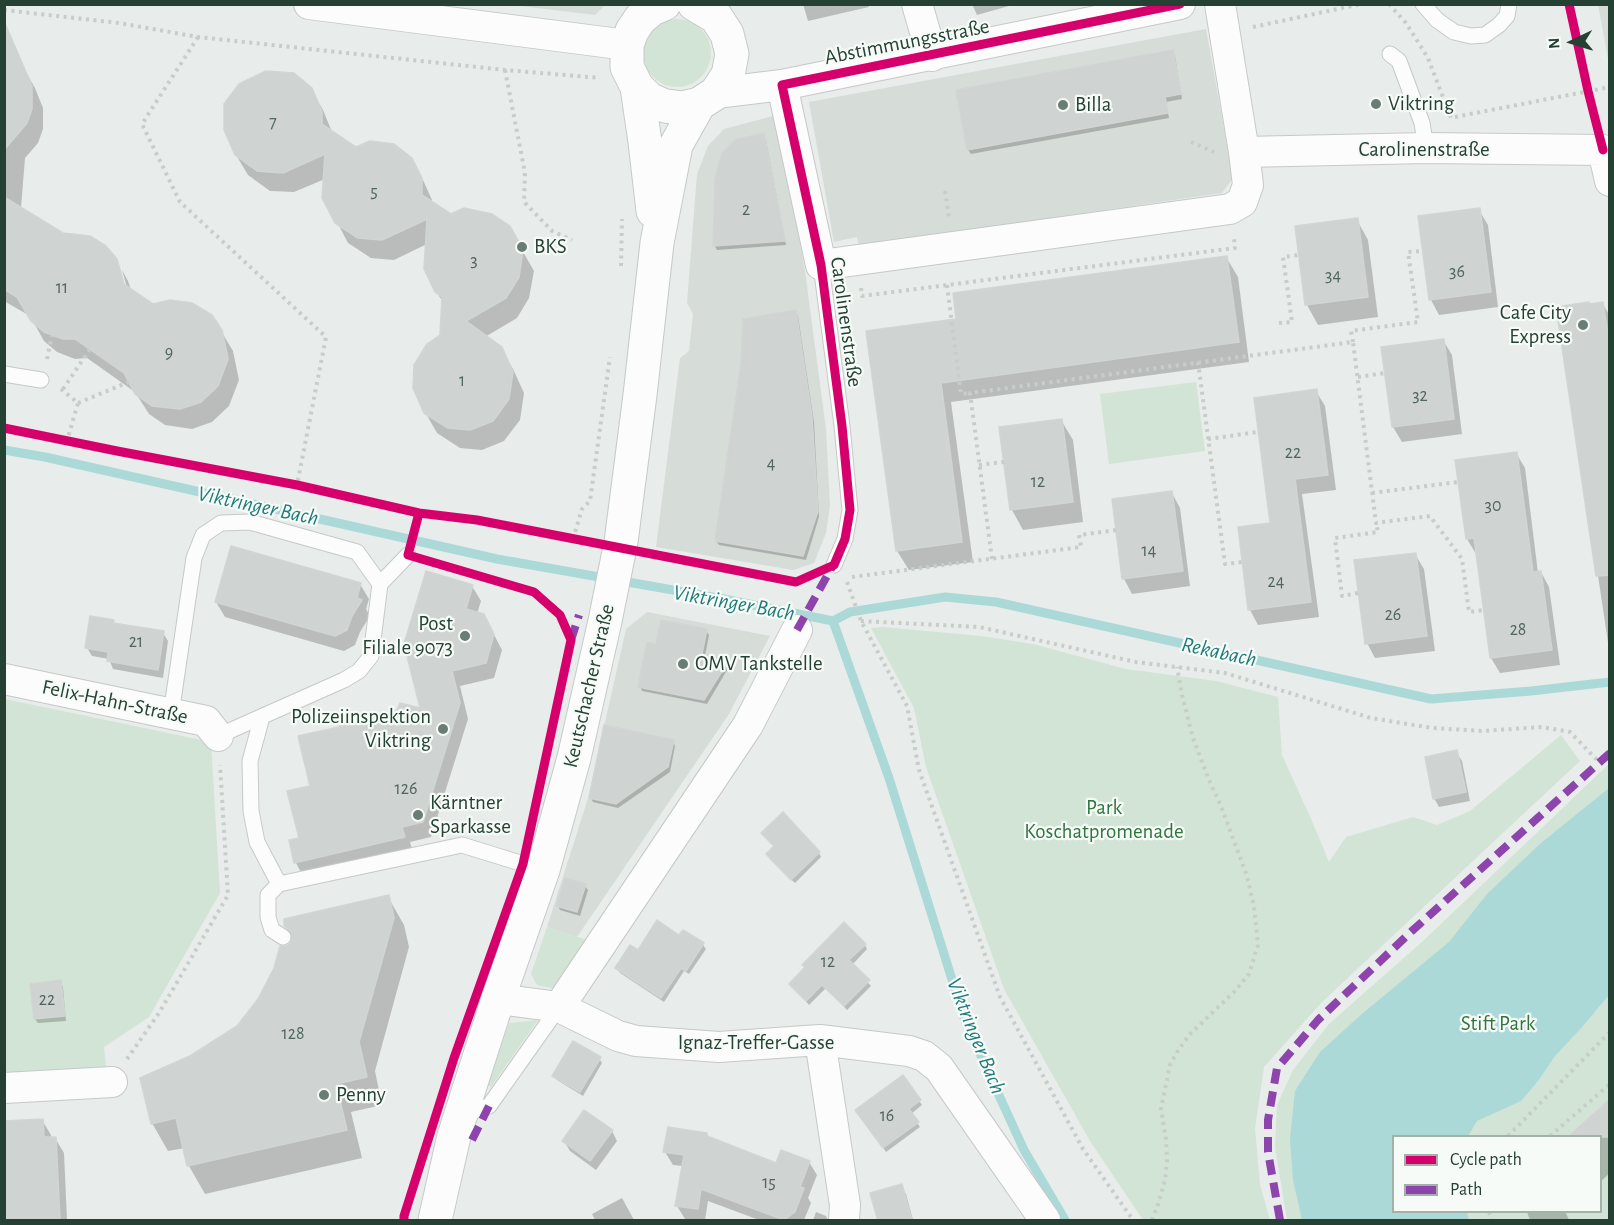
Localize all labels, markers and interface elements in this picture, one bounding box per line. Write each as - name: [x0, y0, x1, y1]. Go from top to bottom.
- north arrow: [1542, 12, 1602, 72]
- street label: Abstimmungsstraße: [822, 14, 992, 70]
- text: N: [1546, 37, 1562, 49]
- place label: Viktring: [1388, 91, 1454, 117]
- place label: Billa: [1075, 92, 1111, 118]
- marker: Viktring: [1369, 97, 1383, 111]
- marker: Billa: [1056, 98, 1070, 112]
- house number: 7: [269, 112, 277, 134]
- street label: Carolinenstraße: [1358, 137, 1490, 163]
- house number: 5: [370, 181, 378, 203]
- house number: 2: [742, 199, 750, 221]
- place label: BKS: [534, 234, 567, 260]
- marker: BKS: [515, 240, 529, 254]
- house number: 3: [470, 250, 478, 272]
- street label: Carolinenstraße: [824, 255, 868, 389]
- house number: 36: [1449, 261, 1465, 283]
- house number: 34: [1325, 265, 1341, 287]
- house number: 11: [56, 277, 68, 299]
- place label: Cafe City Express: [1500, 300, 1571, 350]
- marker: Cafe City Express: [1576, 318, 1590, 332]
- house number: 9: [165, 342, 173, 364]
- house number: 1: [459, 370, 465, 392]
- house number: 32: [1412, 385, 1428, 407]
- house number: 22: [1285, 442, 1301, 464]
- house number: 4: [767, 453, 775, 475]
- house number: 12: [1031, 471, 1045, 493]
- water label: Viktringer Bach: [195, 480, 321, 532]
- house number: 30: [1485, 495, 1501, 517]
- house number: 14: [1142, 540, 1156, 562]
- house number: 24: [1268, 571, 1284, 593]
- water label: Viktringer Bach: [671, 579, 797, 627]
- street label: Keutschacher Straße: [558, 601, 620, 771]
- house number: 26: [1385, 604, 1401, 626]
- place label: Post Filiale 9073: [362, 611, 453, 661]
- house number: 28: [1510, 619, 1526, 641]
- marker: Post Filiale 9073: [458, 629, 472, 643]
- house number: 21: [129, 631, 143, 653]
- water label: Rekabach: [1179, 631, 1259, 673]
- place label: OMV Tankstelle: [695, 651, 823, 677]
- marker: OMV Tankstelle: [676, 657, 690, 671]
- street label: Felix-Hahn-Straße: [40, 674, 190, 730]
- place label: Polizeiinspektion Viktring: [291, 704, 431, 754]
- marker: Polizeiinspektion Viktring: [436, 722, 450, 736]
- house number: 126: [395, 778, 417, 800]
- place label: Kärntner Sparkasse: [430, 790, 511, 840]
- park label: Park Koschatpromenade: [1024, 795, 1184, 845]
- marker: Kärntner Sparkasse: [411, 808, 425, 822]
- house number: 12: [821, 951, 835, 973]
- water label: Viktringer Bach: [941, 974, 1011, 1098]
- house number: 22: [39, 989, 55, 1011]
- park label: Stift Park: [1461, 1011, 1535, 1037]
- house number: 128: [282, 1023, 304, 1045]
- street label: Ignaz-Treffer-Gasse: [678, 1030, 834, 1056]
- place label: Penny: [336, 1082, 386, 1108]
- marker: Penny: [317, 1088, 331, 1102]
- house number: 16: [880, 1105, 894, 1127]
- legend: [1392, 1135, 1602, 1213]
- text: Cycle path: [1450, 1151, 1522, 1169]
- house number: 15: [762, 1172, 776, 1194]
- text: Path: [1450, 1181, 1482, 1199]

